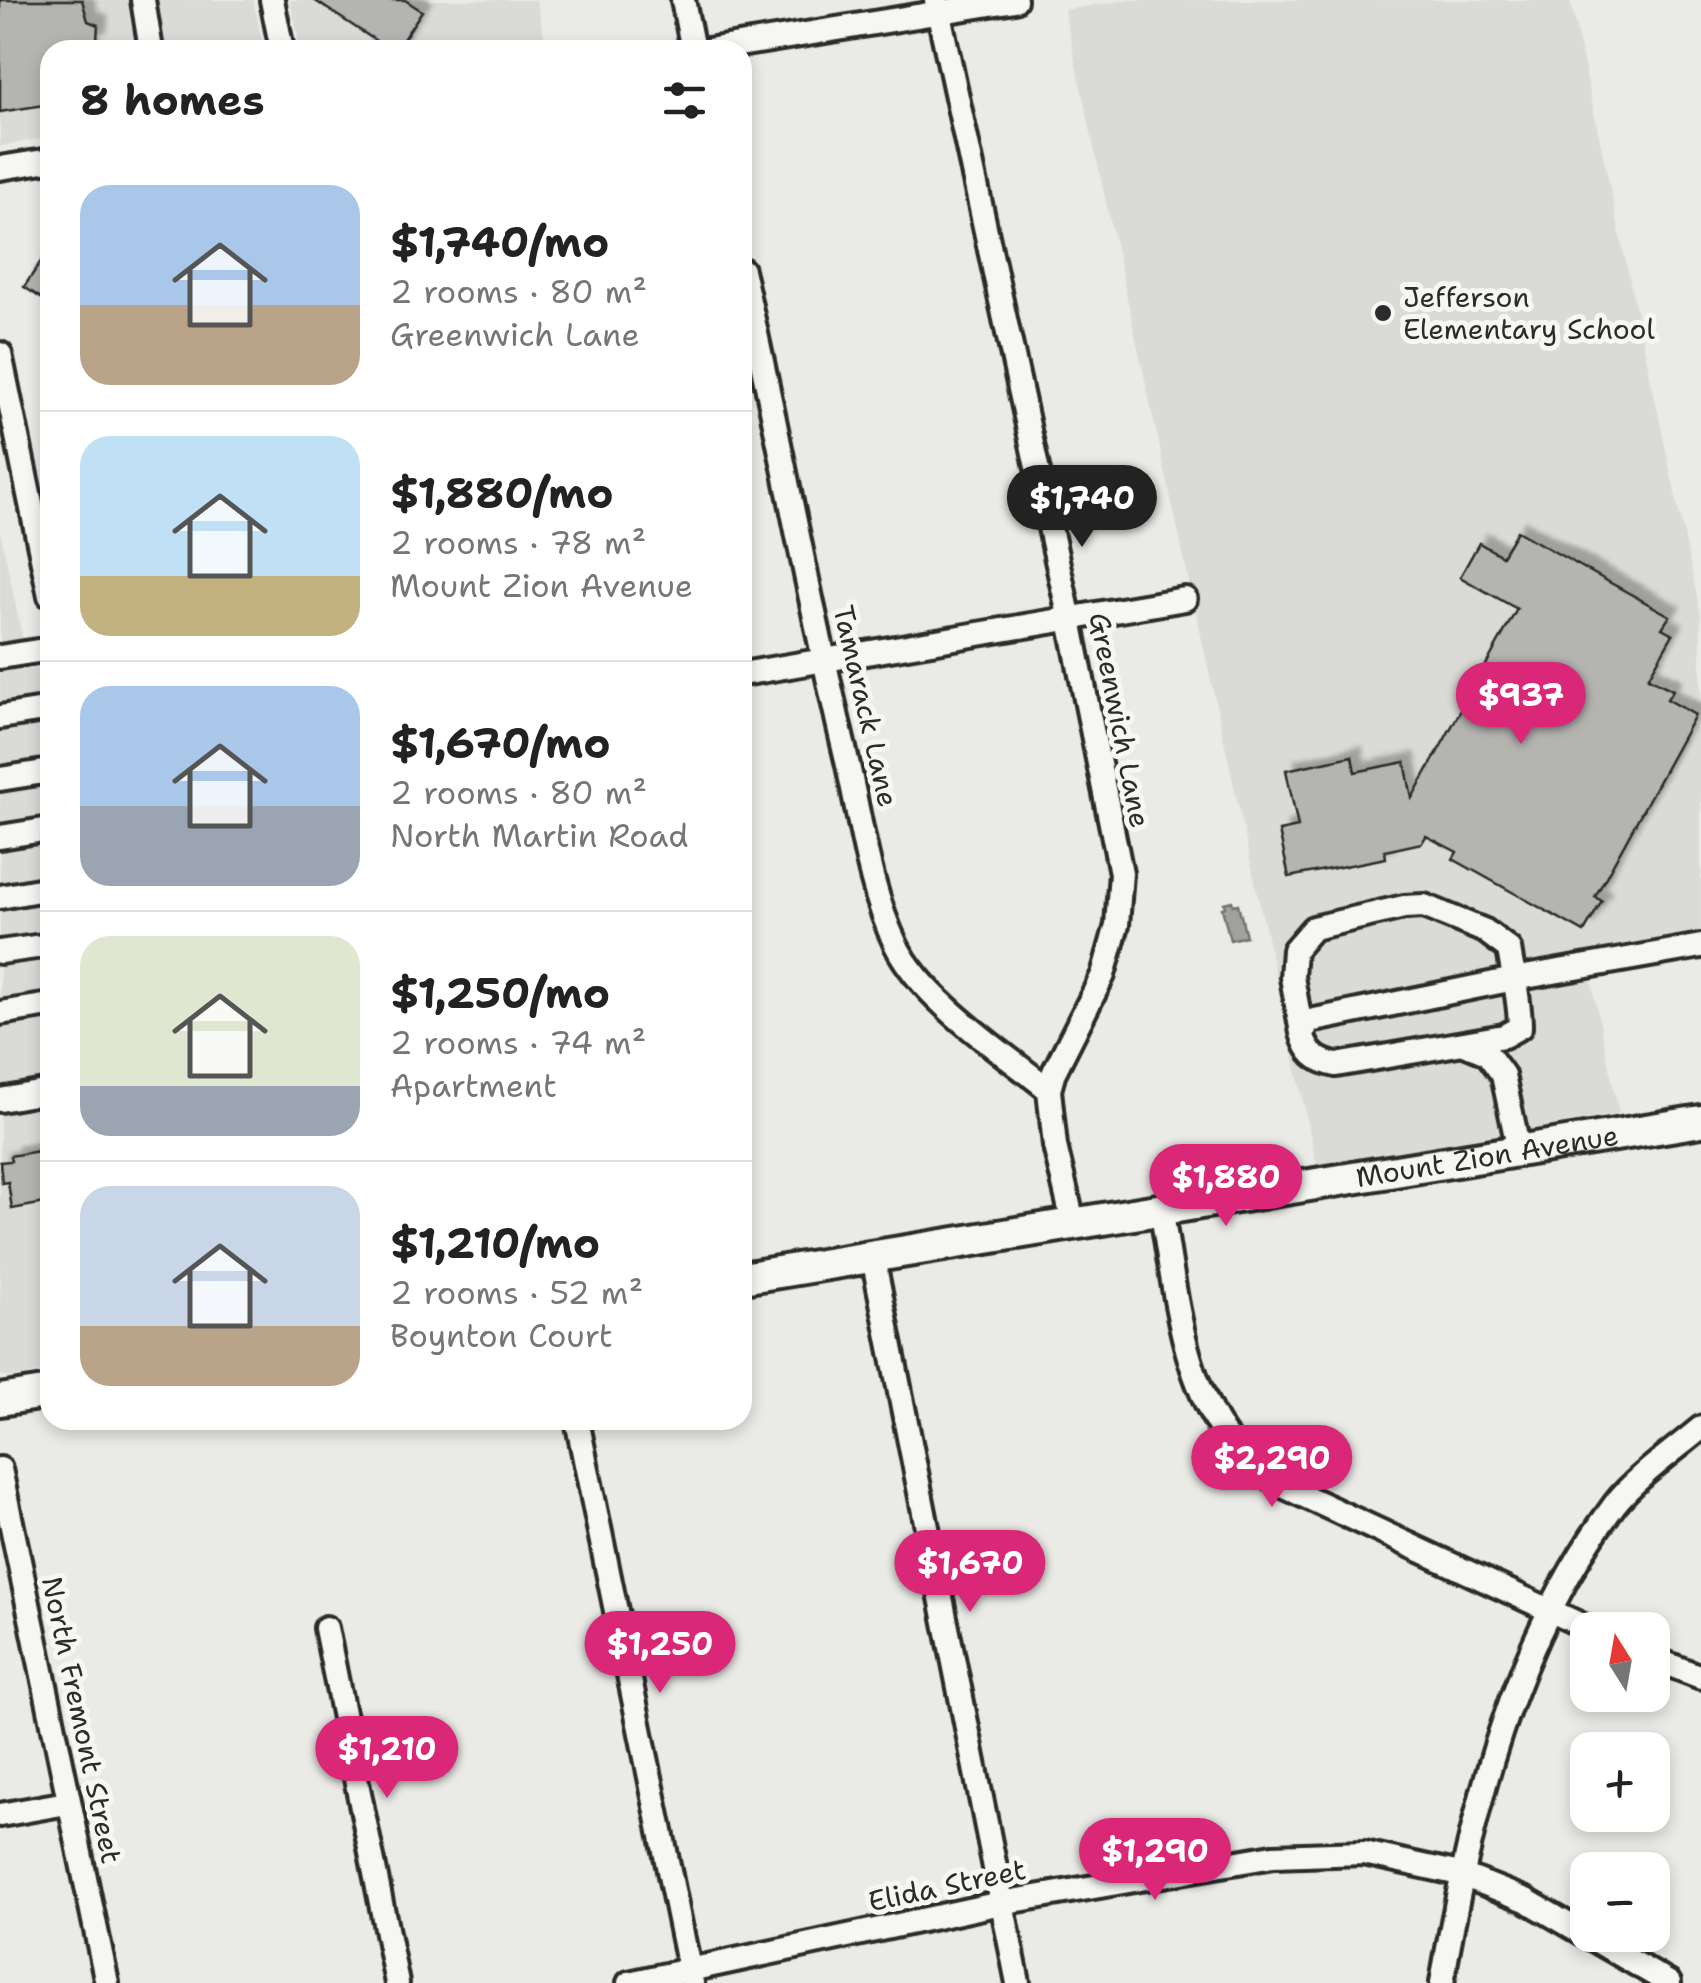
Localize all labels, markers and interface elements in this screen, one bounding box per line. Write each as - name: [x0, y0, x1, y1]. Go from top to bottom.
- text: 8 homes: [80, 72, 265, 128]
- icon: filters: [657, 73, 712, 128]
- text: $1,740/mo: [390, 214, 609, 270]
- icon: home: [160, 225, 280, 345]
- text: 2 rooms · 80 m²: [390, 270, 647, 313]
- place label: Jefferson Elementary School: [1403, 278, 1656, 348]
- marker: Jefferson Elementary School: [1372, 302, 1394, 324]
- text: Greenwich Lane: [390, 313, 640, 356]
- text: $1,880/mo: [390, 465, 613, 521]
- pin: $1,740: [1001, 465, 1163, 550]
- icon: home: [160, 476, 280, 596]
- text: $1,740: [1029, 476, 1135, 519]
- text: 2 rooms · 78 m²: [390, 521, 646, 564]
- text: Mount Zion Avenue: [390, 564, 693, 607]
- street label: Tamarack Lane: [824, 602, 908, 810]
- street label: Greenwich Lane: [1081, 609, 1159, 831]
- pin: $937: [1462, 662, 1580, 747]
- text: $937: [1478, 673, 1564, 716]
- text: $1,670/mo: [390, 715, 611, 771]
- icon: home: [160, 726, 280, 846]
- text: 2 rooms · 80 m²: [390, 771, 647, 814]
- text: North Martin Road: [390, 814, 689, 857]
- text: $1,250/mo: [390, 965, 610, 1021]
- icon: home: [160, 976, 280, 1096]
- text: 2 rooms · 74 m²: [390, 1021, 646, 1064]
- text: Apartment: [390, 1064, 557, 1107]
- street label: Mount Zion Avenue: [1353, 1116, 1621, 1196]
- pin: $1,880: [1145, 1144, 1307, 1229]
- text: $1,880: [1171, 1155, 1281, 1198]
- text: $1,210/mo: [390, 1215, 600, 1271]
- icon: home: [160, 1226, 280, 1346]
- text: 2 rooms · 52 m²: [390, 1271, 643, 1314]
- text: Boynton Court: [390, 1314, 613, 1357]
- pin: $2,290: [1191, 1425, 1353, 1510]
- text: $2,290: [1213, 1436, 1331, 1479]
- pin: $1,670: [889, 1530, 1051, 1615]
- text: $1,670: [916, 1541, 1024, 1584]
- street label: North Fremont Street: [33, 1573, 131, 1867]
- pin: $1,250: [579, 1611, 741, 1696]
- north arrow: [1570, 1612, 1670, 1712]
- map controls: [1570, 1612, 1670, 1952]
- text: $1,250: [607, 1622, 713, 1665]
- pin: $1,210: [306, 1716, 468, 1801]
- text: $1,210: [337, 1727, 437, 1770]
- button: +: [1570, 1732, 1670, 1832]
- pin: $1,290: [1074, 1818, 1236, 1903]
- text: $1,290: [1101, 1829, 1209, 1872]
- street label: Elida Street: [865, 1850, 1029, 1920]
- button: −: [1570, 1852, 1670, 1952]

